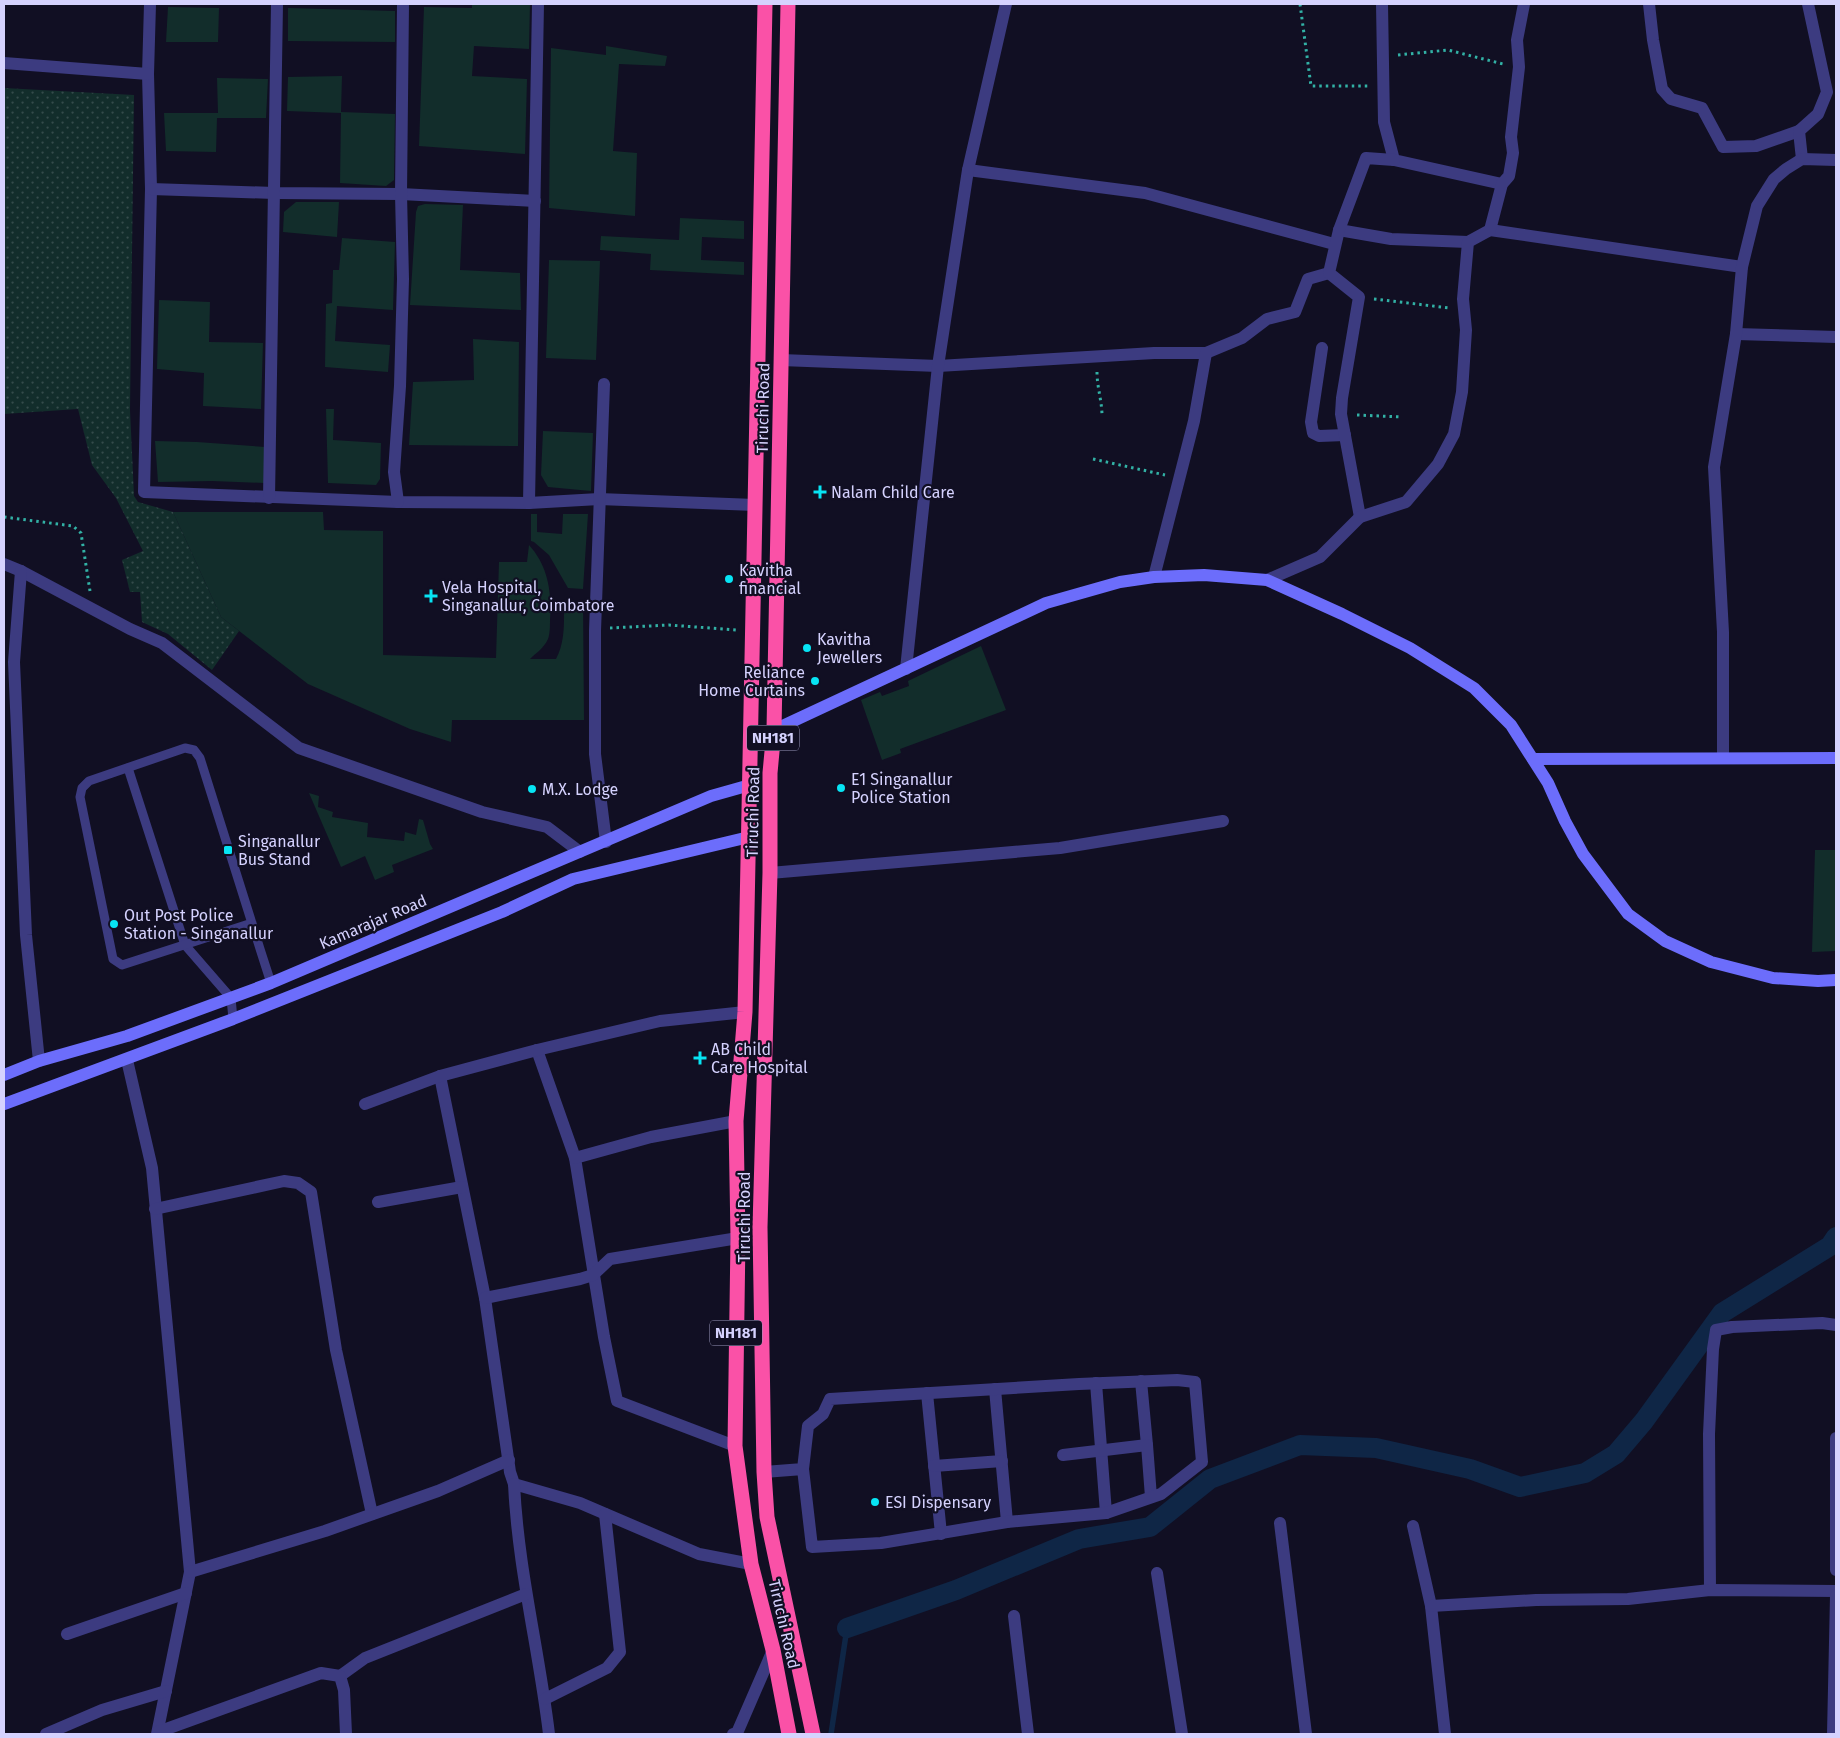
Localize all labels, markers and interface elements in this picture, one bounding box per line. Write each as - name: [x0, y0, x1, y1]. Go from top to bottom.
- street label: Tiruchi Road: [753, 362, 773, 454]
- place label: Nalam Child Care: [831, 483, 955, 502]
- marker: Nalam Child Care: [813, 485, 827, 499]
- place label: Kavitha financial: [739, 561, 801, 598]
- marker: Kavitha financial: [723, 573, 735, 585]
- place label: Vela Hospital, Singanallur, Coimbatore: [442, 578, 614, 615]
- marker: Vela Hospital, Singanallur, Coimbatore: [424, 589, 438, 603]
- place label: Kavitha Jewellers: [817, 630, 882, 667]
- marker: Kavitha Jewellers: [801, 642, 813, 654]
- place label: Reliance Home Curtains: [698, 663, 805, 700]
- marker: Reliance Home Curtains: [809, 675, 821, 687]
- road number: NH181: [747, 726, 799, 750]
- street label: Tiruchi Road: [743, 766, 763, 858]
- place label: E1 Singanallur Police Station: [851, 770, 953, 807]
- place label: M.X. Lodge: [542, 780, 618, 799]
- marker: E1 Singanallur Police Station: [835, 782, 847, 794]
- marker: M.X. Lodge: [526, 783, 538, 795]
- place label: Singanallur Bus Stand: [238, 832, 321, 869]
- marker: Singanallur Bus Stand: [222, 844, 234, 856]
- street label: Kamarajar Road: [316, 891, 430, 953]
- place label: Out Post Police Station - Singanallur: [124, 906, 274, 943]
- marker: Out Post Police Station - Singanallur: [108, 918, 120, 930]
- place label: AB Child Care Hospital: [711, 1040, 808, 1077]
- marker: AB Child Care Hospital: [693, 1051, 707, 1065]
- street label: Tiruchi Road: [735, 1172, 754, 1262]
- road number: NH181: [710, 1320, 762, 1346]
- place label: ESI Dispensary: [885, 1493, 991, 1512]
- marker: ESI Dispensary: [869, 1496, 881, 1508]
- street label: Tiruchi Road: [765, 1578, 803, 1670]

